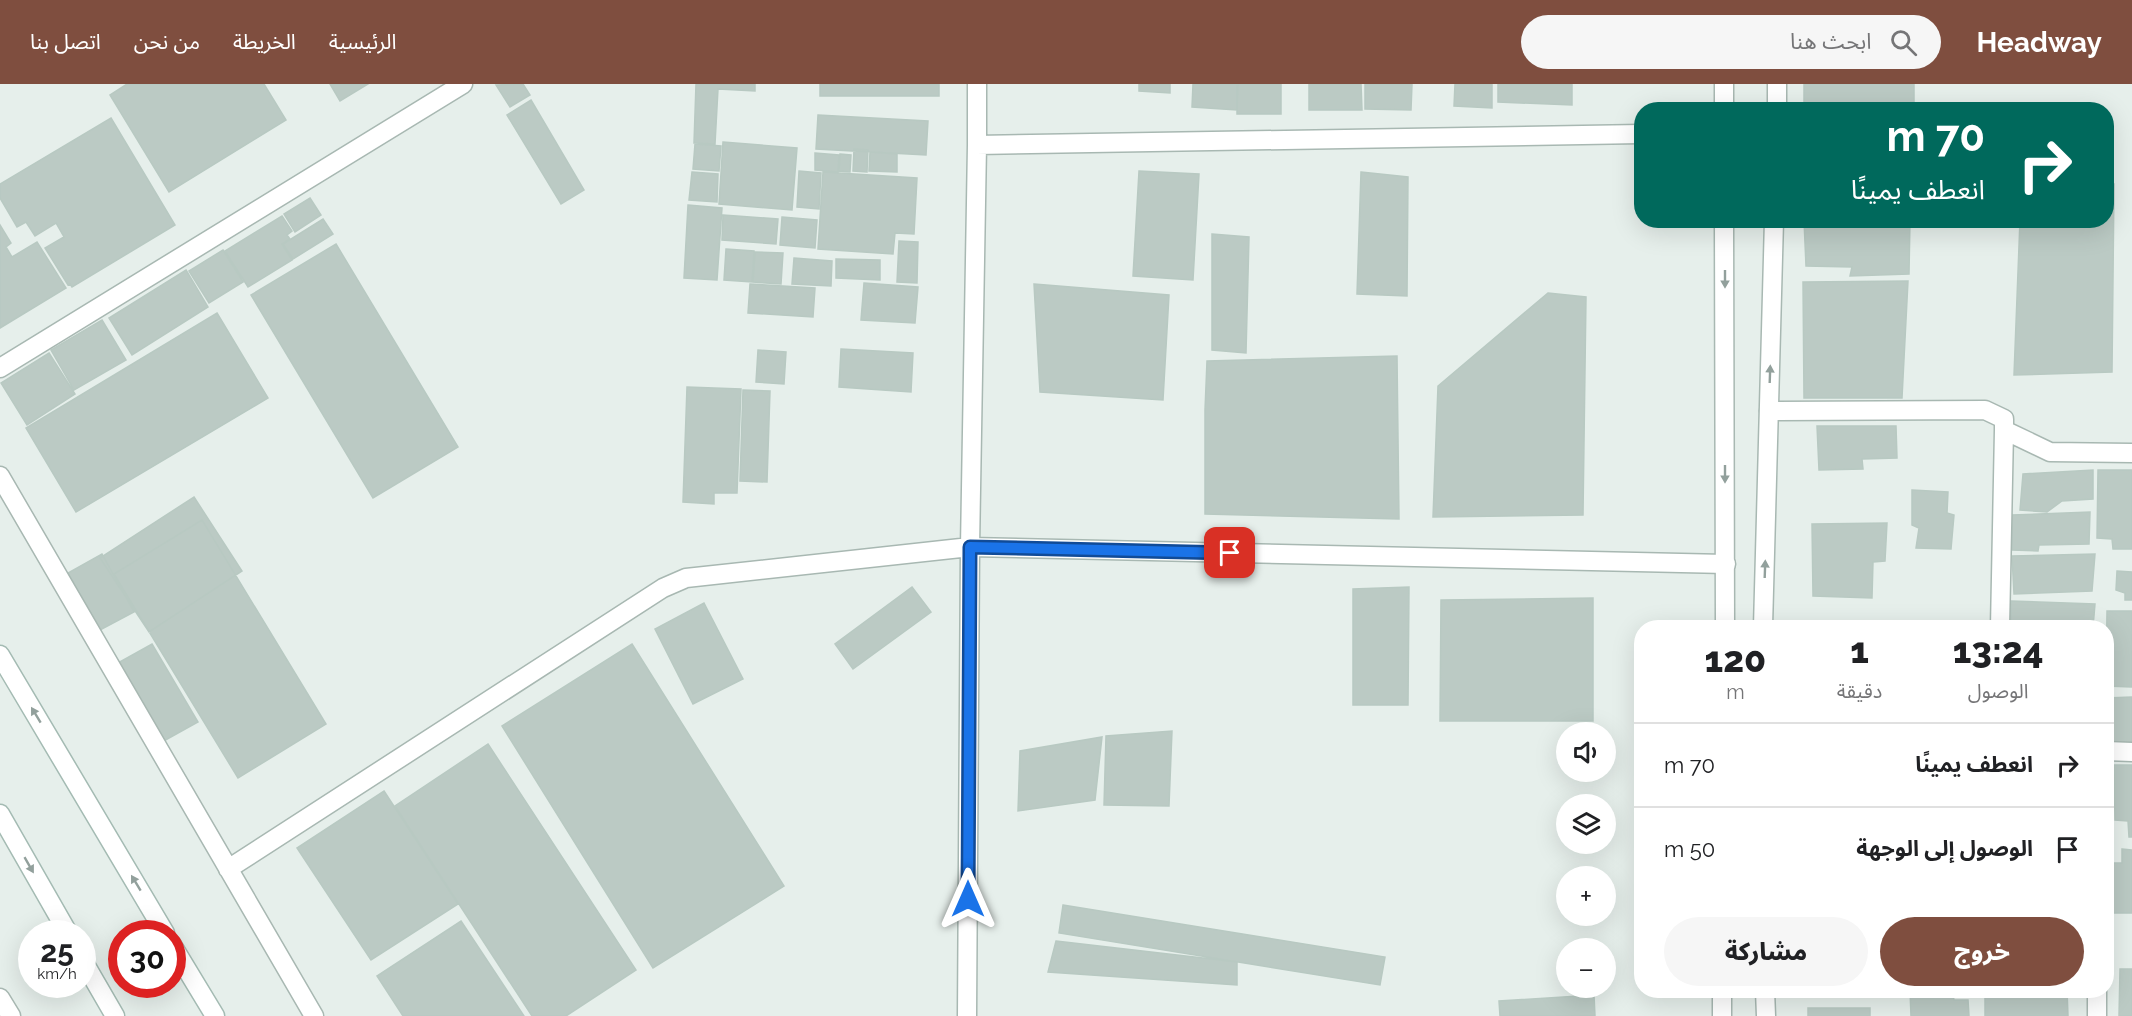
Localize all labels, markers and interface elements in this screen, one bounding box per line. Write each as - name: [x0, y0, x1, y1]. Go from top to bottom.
- search box: [1521, 15, 1941, 69]
- icon: search: [1887, 26, 1920, 59]
- text: Headway: [1977, 26, 2102, 59]
- text: ابحث هنا: [1790, 28, 1872, 54]
- text: اتصل بنا: [30, 29, 101, 54]
- text: من نحن: [134, 29, 200, 54]
- text: الخريطة: [233, 29, 296, 54]
- text: الرئيسية: [329, 29, 396, 54]
- text: 70 m: [1886, 112, 1985, 161]
- icon: right: [2006, 126, 2084, 204]
- text: انعطف يمينًا: [1851, 174, 1985, 205]
- one-way arrow: [1720, 269, 1730, 288]
- one-way arrow: [1766, 364, 1775, 383]
- one-way arrow: [1720, 464, 1730, 483]
- pin: [1204, 527, 1255, 578]
- icon: arrive: [1213, 536, 1246, 569]
- one-way arrow: [1760, 559, 1770, 578]
- text: 1: [1850, 629, 1869, 671]
- text: 13:24: [1953, 629, 2043, 671]
- text: 120: [1705, 638, 1766, 680]
- text: دقيقة: [1837, 679, 1882, 703]
- text: الوصول: [1968, 679, 2029, 703]
- text: m: [1726, 680, 1745, 704]
- one-way arrow: [31, 706, 41, 723]
- map controls: [1556, 722, 1616, 998]
- button: sound: [1556, 722, 1616, 782]
- icon: right: [2051, 749, 2084, 782]
- text: انعطف يمينًا: [1915, 751, 2033, 777]
- text: 70 m: [1664, 752, 1715, 778]
- button: layers: [1556, 794, 1616, 854]
- icon: arrive: [2051, 833, 2084, 866]
- text: الوصول إلى الوجهة: [1856, 835, 2033, 861]
- text: 50 m: [1664, 836, 1715, 862]
- one-way arrow: [24, 857, 34, 874]
- button: +: [1556, 866, 1616, 926]
- position arrow: [936, 867, 1000, 931]
- one-way arrow: [130, 875, 141, 891]
- button: مشاركة: [1664, 917, 1868, 986]
- button: خروج: [1880, 917, 2084, 986]
- speed limit sign: 30: [108, 920, 186, 998]
- text: 25: [40, 934, 74, 969]
- button: −: [1556, 938, 1616, 998]
- text: km/h: [37, 965, 77, 983]

